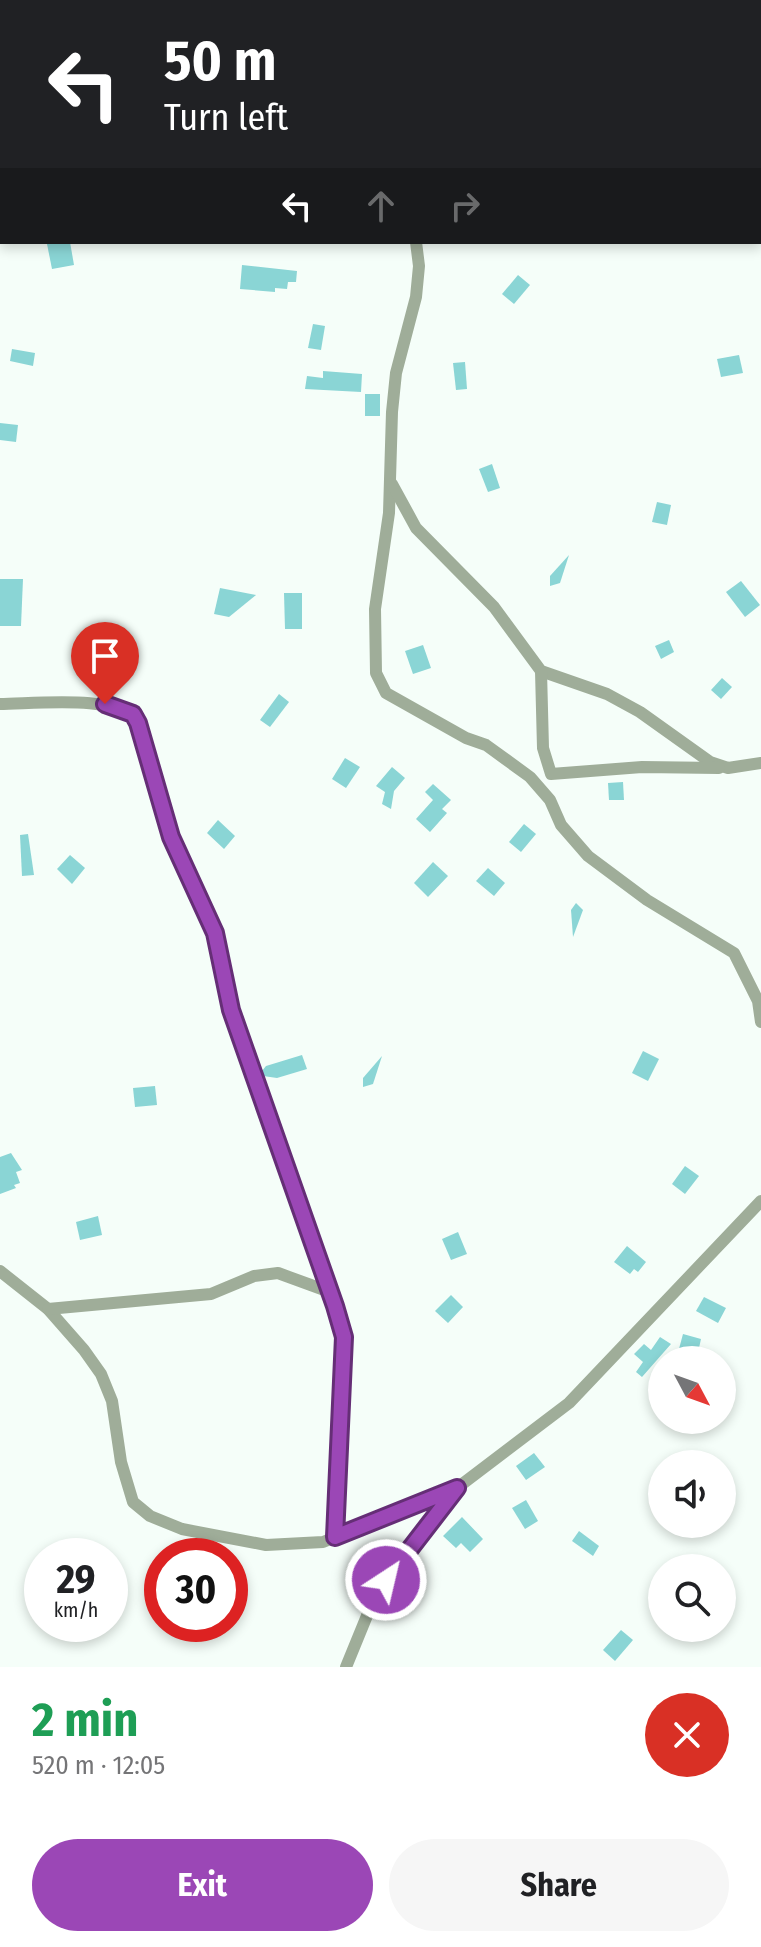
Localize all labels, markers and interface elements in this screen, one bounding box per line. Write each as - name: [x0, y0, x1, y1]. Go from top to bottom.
- text: 50 m: [164, 28, 276, 95]
- icon: left: [32, 32, 136, 136]
- text: Turn left: [164, 96, 288, 140]
- icon: left: [275, 184, 319, 228]
- icon: ahead: [359, 184, 403, 228]
- icon: right: [443, 184, 487, 228]
- pin: [71, 622, 139, 704]
- icon: arrive: [83, 634, 127, 678]
- north arrow: [648, 1346, 736, 1434]
- map controls: [648, 1346, 736, 1642]
- button: sound: [648, 1450, 736, 1538]
- speed limit sign: 30: [144, 1538, 248, 1642]
- position arrow: [344, 1538, 428, 1622]
- button: search: [648, 1554, 736, 1642]
- text: 29: [56, 1556, 95, 1604]
- text: km/h: [54, 1598, 98, 1622]
- text: 2 min: [32, 1691, 138, 1749]
- button: close: [645, 1693, 729, 1777]
- text: 520 m · 12:05: [32, 1750, 165, 1781]
- button: Exit: [32, 1839, 373, 1931]
- button: Share: [389, 1839, 729, 1931]

